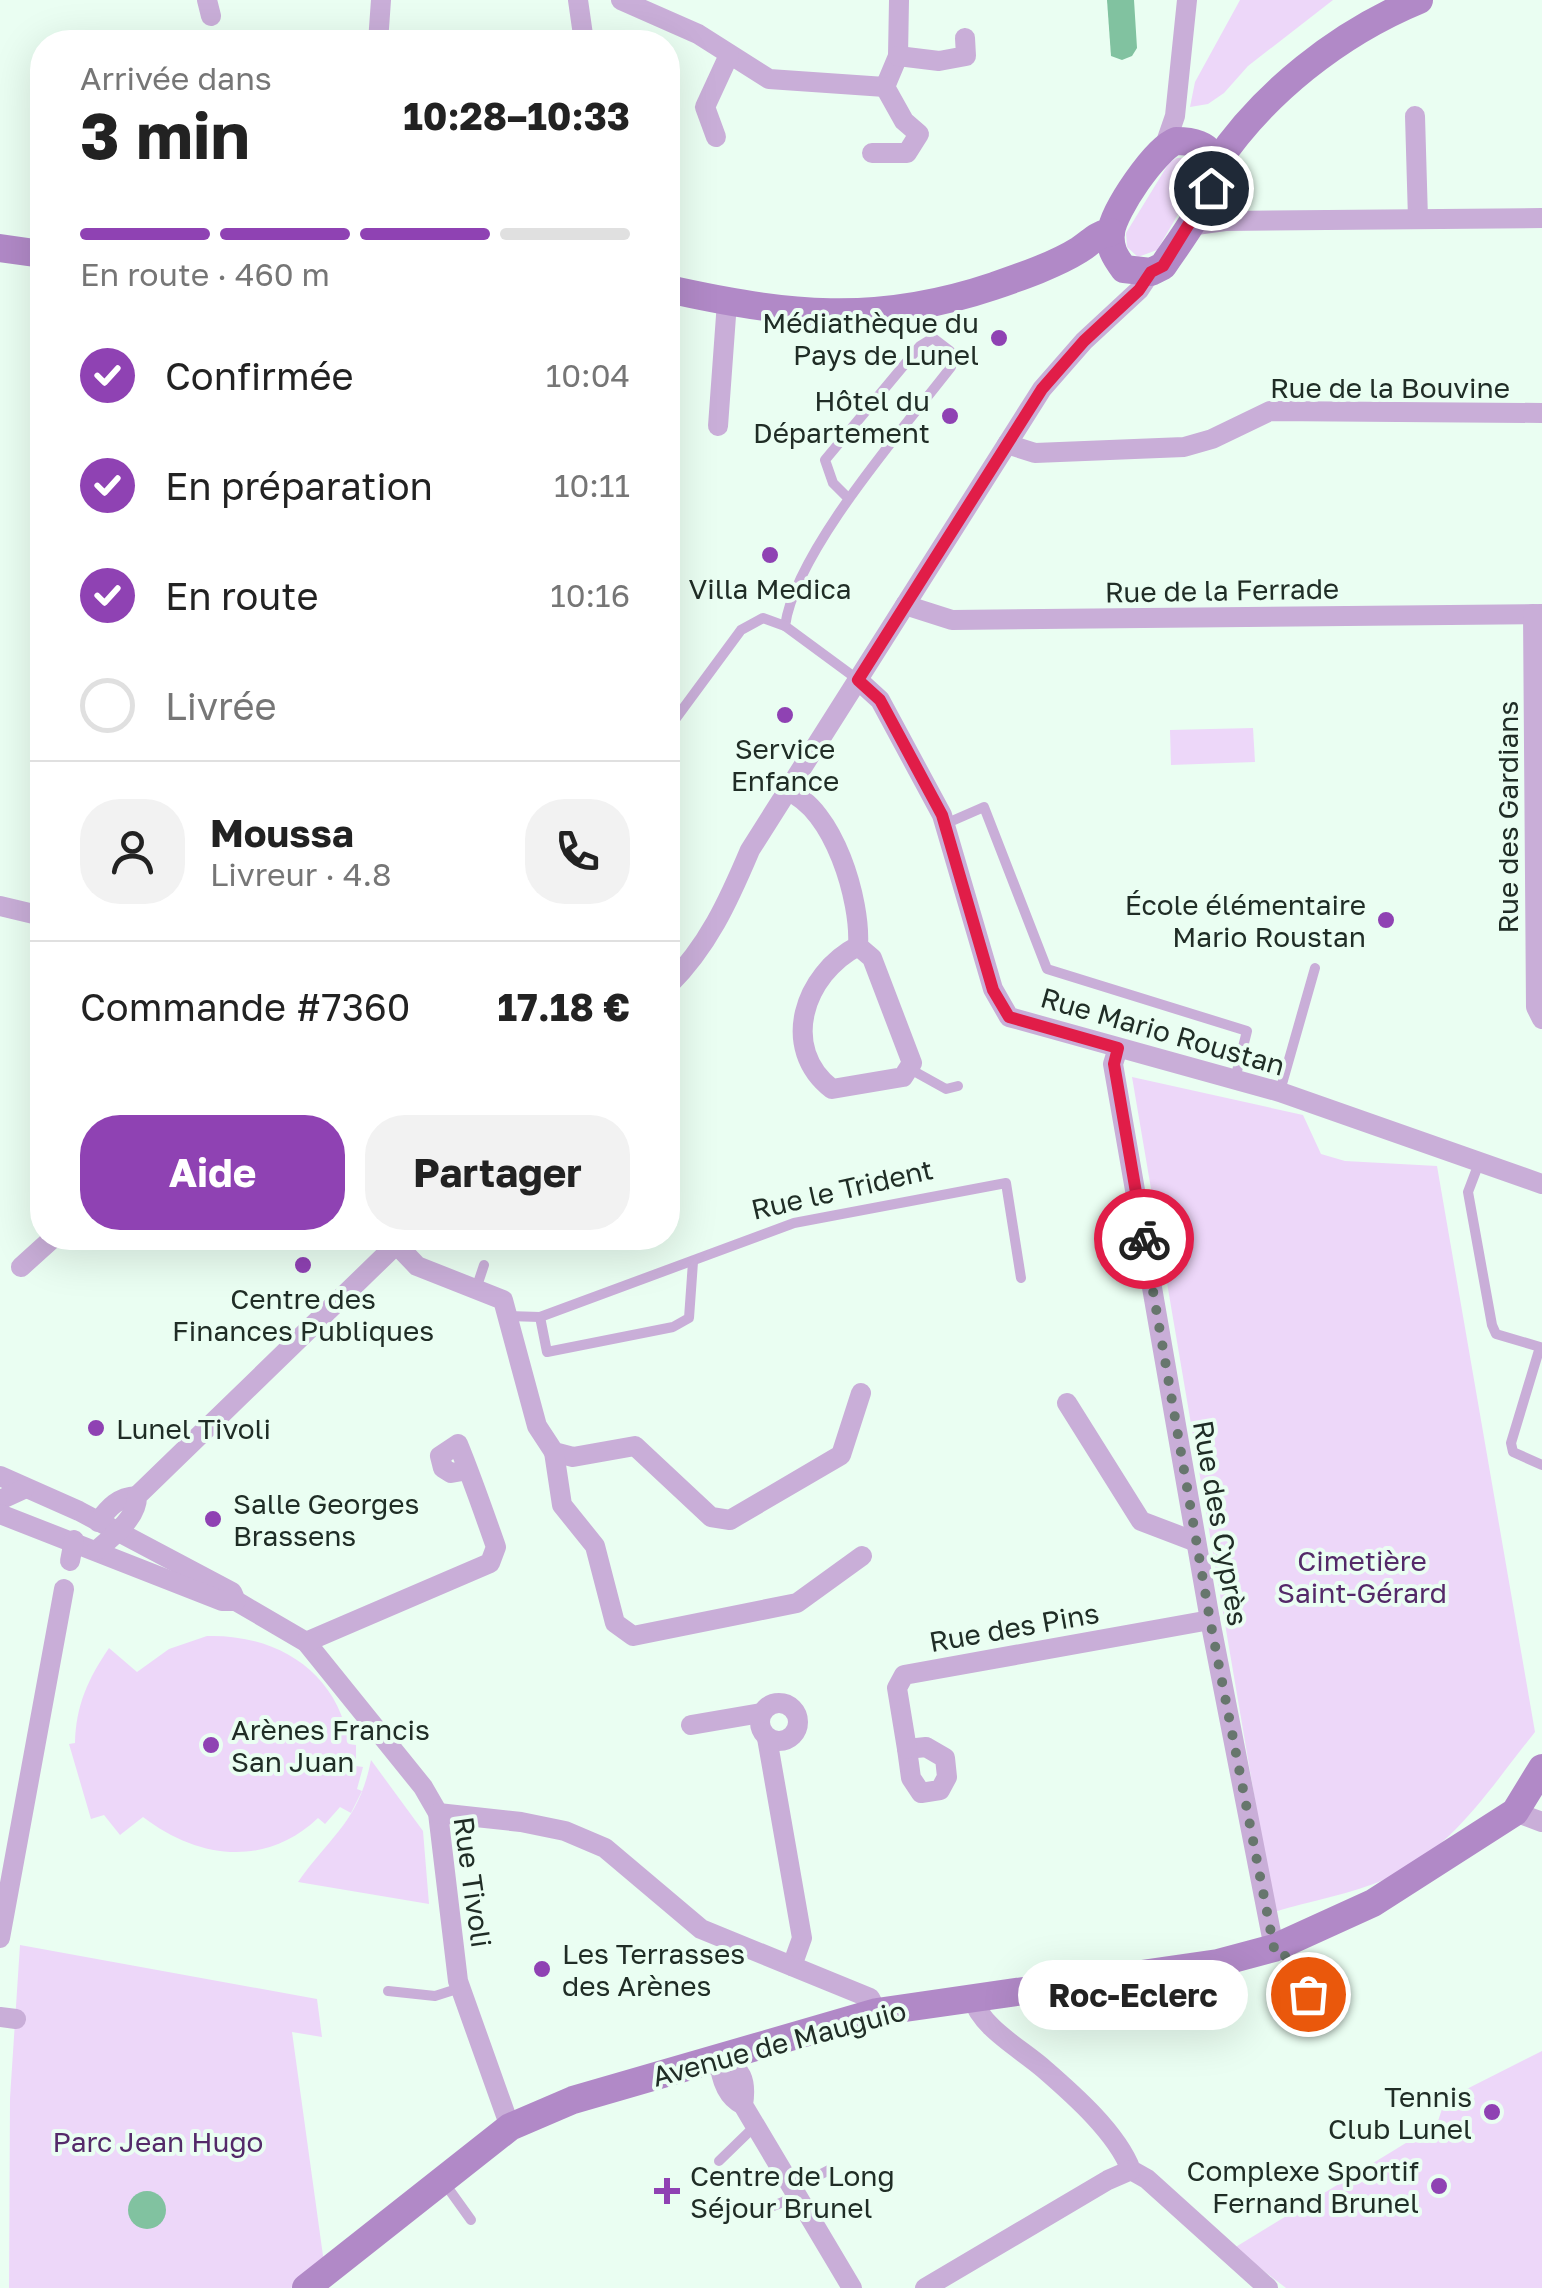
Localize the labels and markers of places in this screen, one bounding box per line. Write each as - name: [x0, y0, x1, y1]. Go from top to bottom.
- pin: [1169, 146, 1254, 231]
- place label: Médiathèque du Pays de Lunel: [762, 306, 979, 371]
- marker: Médiathèque du Pays de Lunel: [988, 327, 1010, 349]
- place label: Hôtel du Département: [753, 384, 930, 449]
- marker: Hôtel du Département: [939, 405, 961, 427]
- marker: Villa Medica: [759, 544, 781, 566]
- place label: Villa Medica: [688, 572, 852, 605]
- marker: Service Enfance: [774, 704, 796, 726]
- place label: Service Enfance: [731, 732, 839, 797]
- place label: École élémentaire Mario Roustan: [1125, 888, 1366, 953]
- marker: École élémentaire Mario Roustan: [1375, 909, 1397, 931]
- marker: Centre des Finances Publiques: [292, 1254, 314, 1276]
- place label: Centre des Finances Publiques: [172, 1282, 434, 1347]
- place label: Lunel Tivoli: [116, 1412, 271, 1445]
- marker: Lunel Tivoli: [85, 1417, 107, 1439]
- place label: Salle Georges Brassens: [233, 1487, 419, 1552]
- marker: Salle Georges Brassens: [202, 1508, 224, 1530]
- place label: Arènes Francis San Juan: [231, 1713, 430, 1778]
- marker: Arènes Francis San Juan: [200, 1734, 222, 1756]
- place label: Les Terrasses des Arènes: [562, 1937, 745, 2002]
- pin: [1266, 1952, 1351, 2037]
- marker: Les Terrasses des Arènes: [531, 1958, 553, 1980]
- callout: Roc-Eclerc: [1018, 1959, 1248, 2029]
- place label: Tennis Club Lunel: [1328, 2080, 1472, 2145]
- marker: Tennis Club Lunel: [1481, 2101, 1503, 2123]
- place label: Complexe Sportif Fernand Brunel: [1186, 2154, 1419, 2219]
- place label: Centre de Long Séjour Brunel: [690, 2159, 895, 2224]
- marker: Complexe Sportif Fernand Brunel: [1428, 2175, 1450, 2197]
- marker: Centre de Long Séjour Brunel: [654, 2178, 680, 2204]

